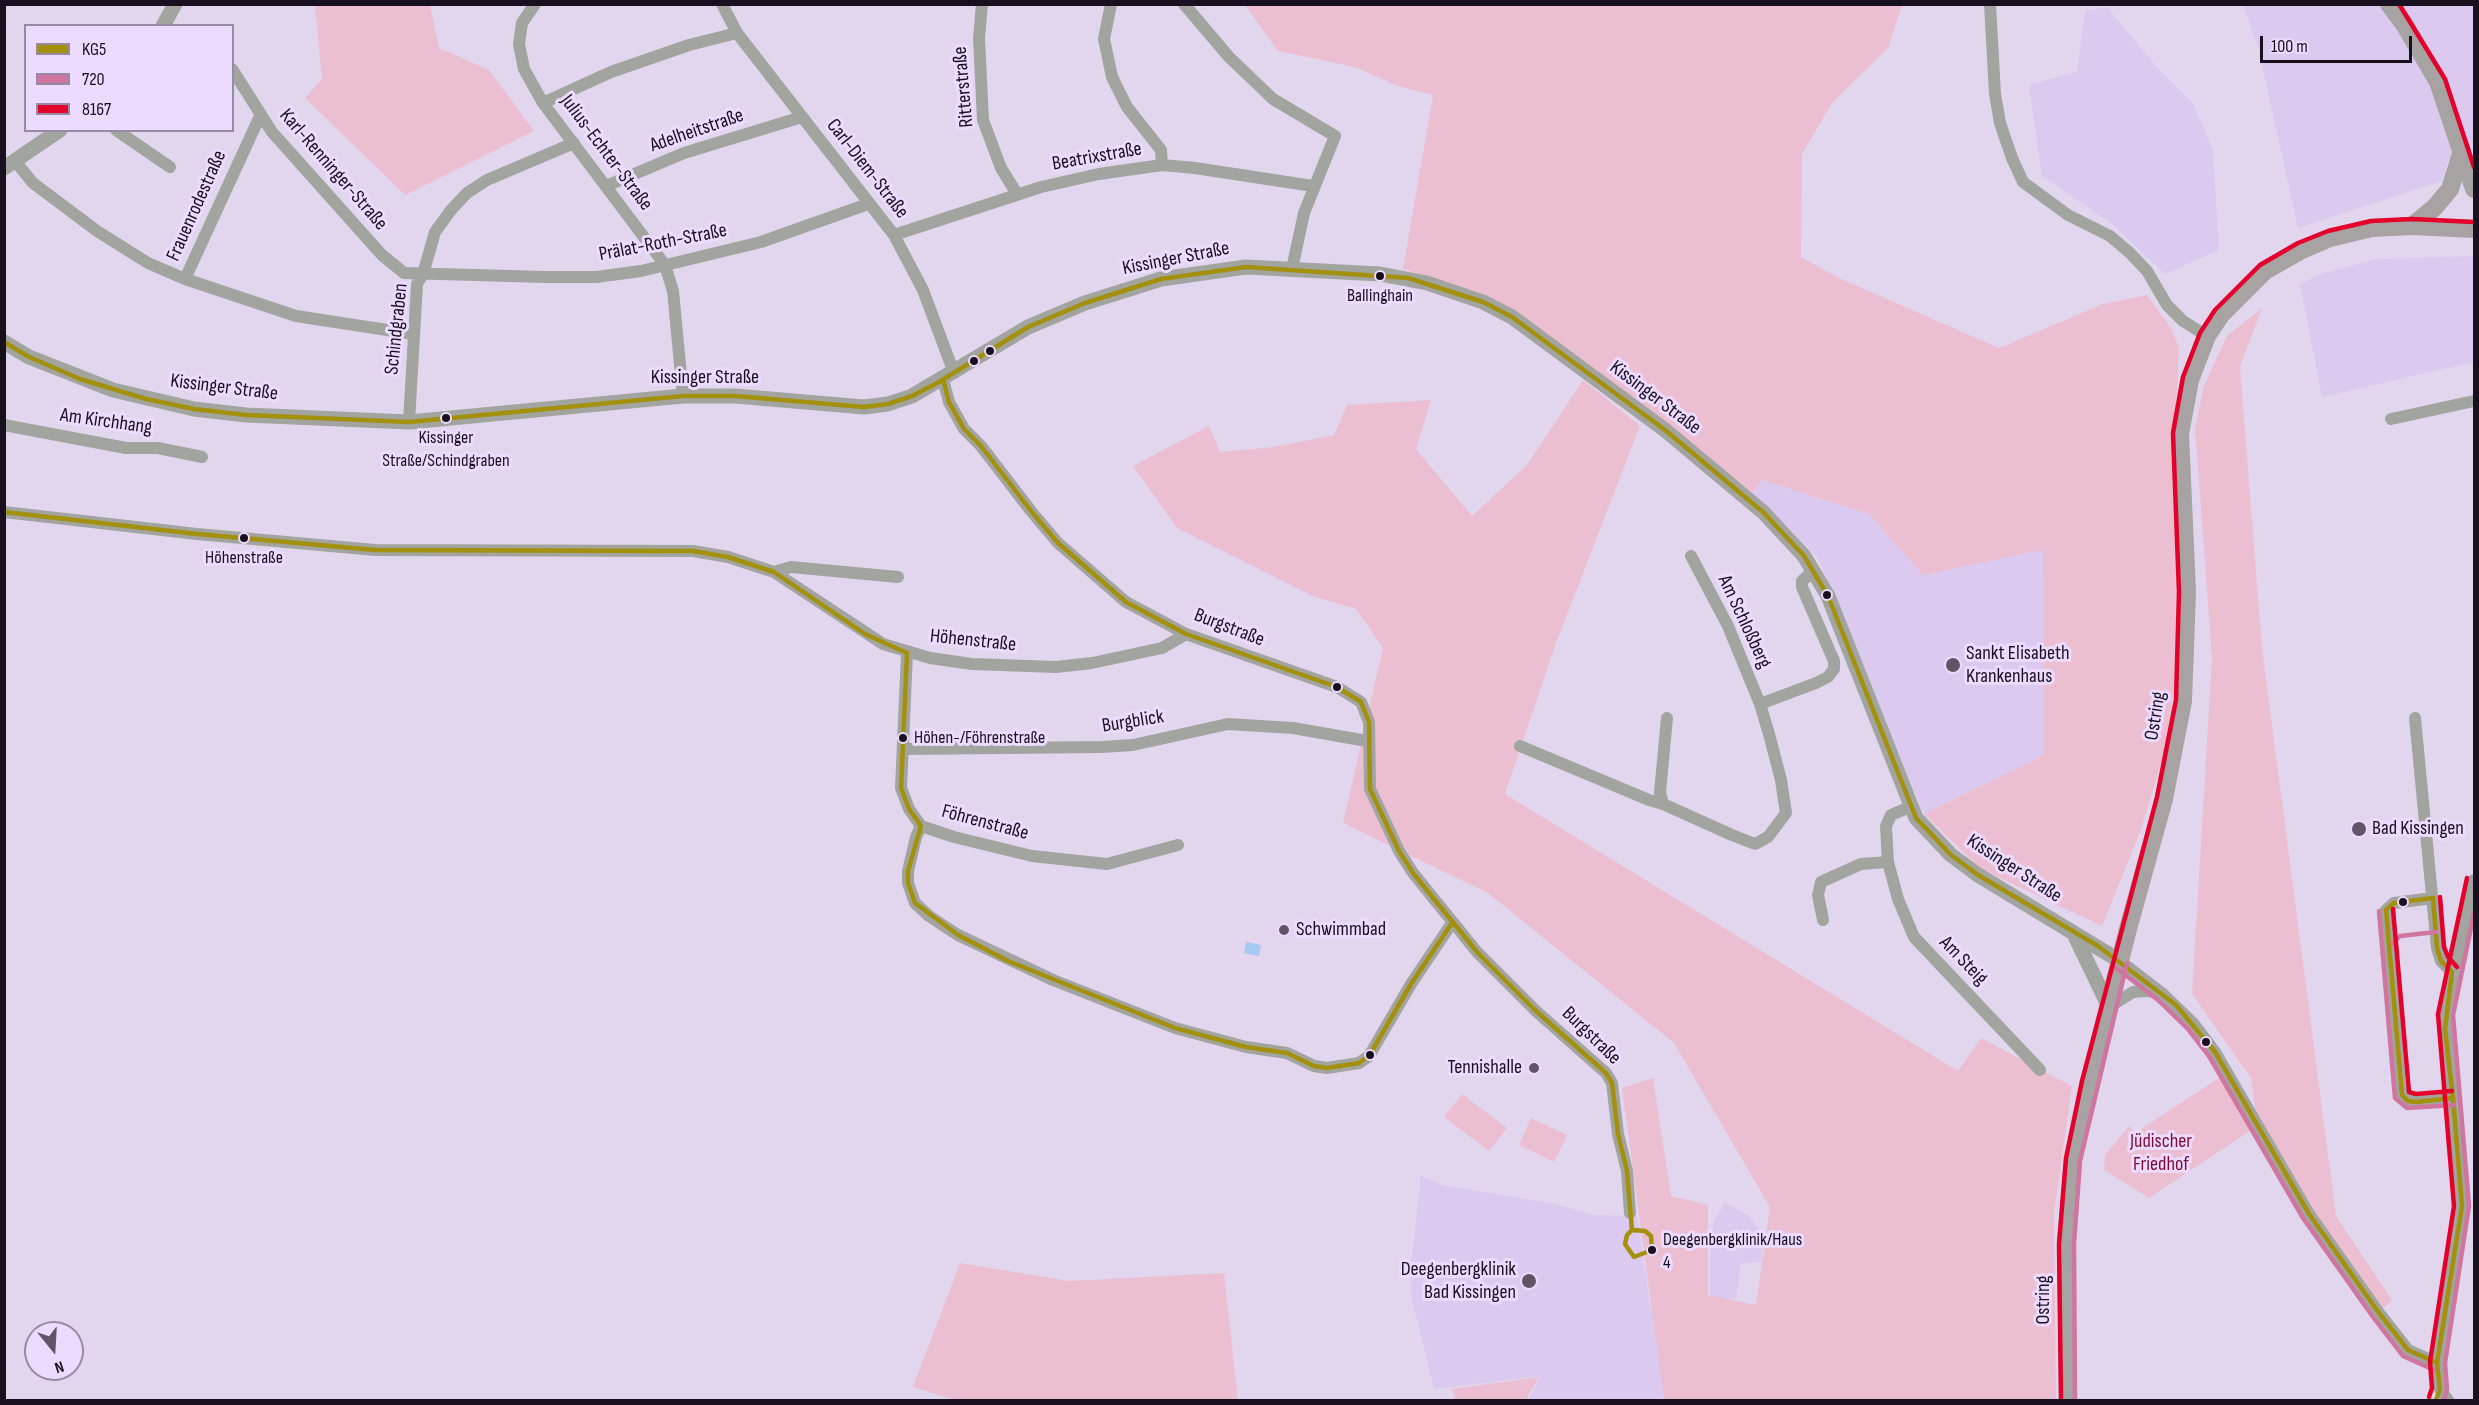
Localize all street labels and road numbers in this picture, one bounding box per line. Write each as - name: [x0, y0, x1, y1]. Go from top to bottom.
- street label: Ritterstraße: [949, 45, 979, 129]
- street label: Julius-Echter-Straße: [555, 90, 657, 216]
- street label: Karl-Renninger-Straße: [274, 104, 392, 236]
- street label: Adelheitstraße: [647, 104, 747, 158]
- street label: Carl-Diem-Straße: [821, 114, 913, 224]
- street label: Beatrixstraße: [1050, 137, 1144, 177]
- street label: Frauenrodestraße: [162, 147, 232, 265]
- street label: Prälat-Roth-Straße: [597, 219, 729, 267]
- street label: Kissinger Straße: [1121, 237, 1231, 281]
- street label: Schindgraben: [380, 282, 414, 376]
- street label: Kissinger Straße: [1605, 356, 1705, 440]
- street label: Kissinger Straße: [651, 366, 759, 390]
- street label: Kissinger Straße: [169, 369, 279, 407]
- street label: Am Kirchhang: [59, 404, 153, 440]
- street label: Am Schloßberg: [1712, 572, 1776, 672]
- street label: Burgstraße: [1190, 604, 1268, 652]
- street label: Höhenstraße: [929, 625, 1017, 657]
- street label: Ostring: [2140, 690, 2172, 742]
- street label: Burgblick: [1100, 705, 1166, 739]
- street label: Föhrenstraße: [939, 800, 1031, 846]
- street label: Kissinger Straße: [1962, 829, 2066, 909]
- street label: Am Steig: [1934, 931, 1992, 991]
- street label: Burgstraße: [1556, 1002, 1626, 1070]
- street label: Ostring: [2032, 1275, 2056, 1325]

